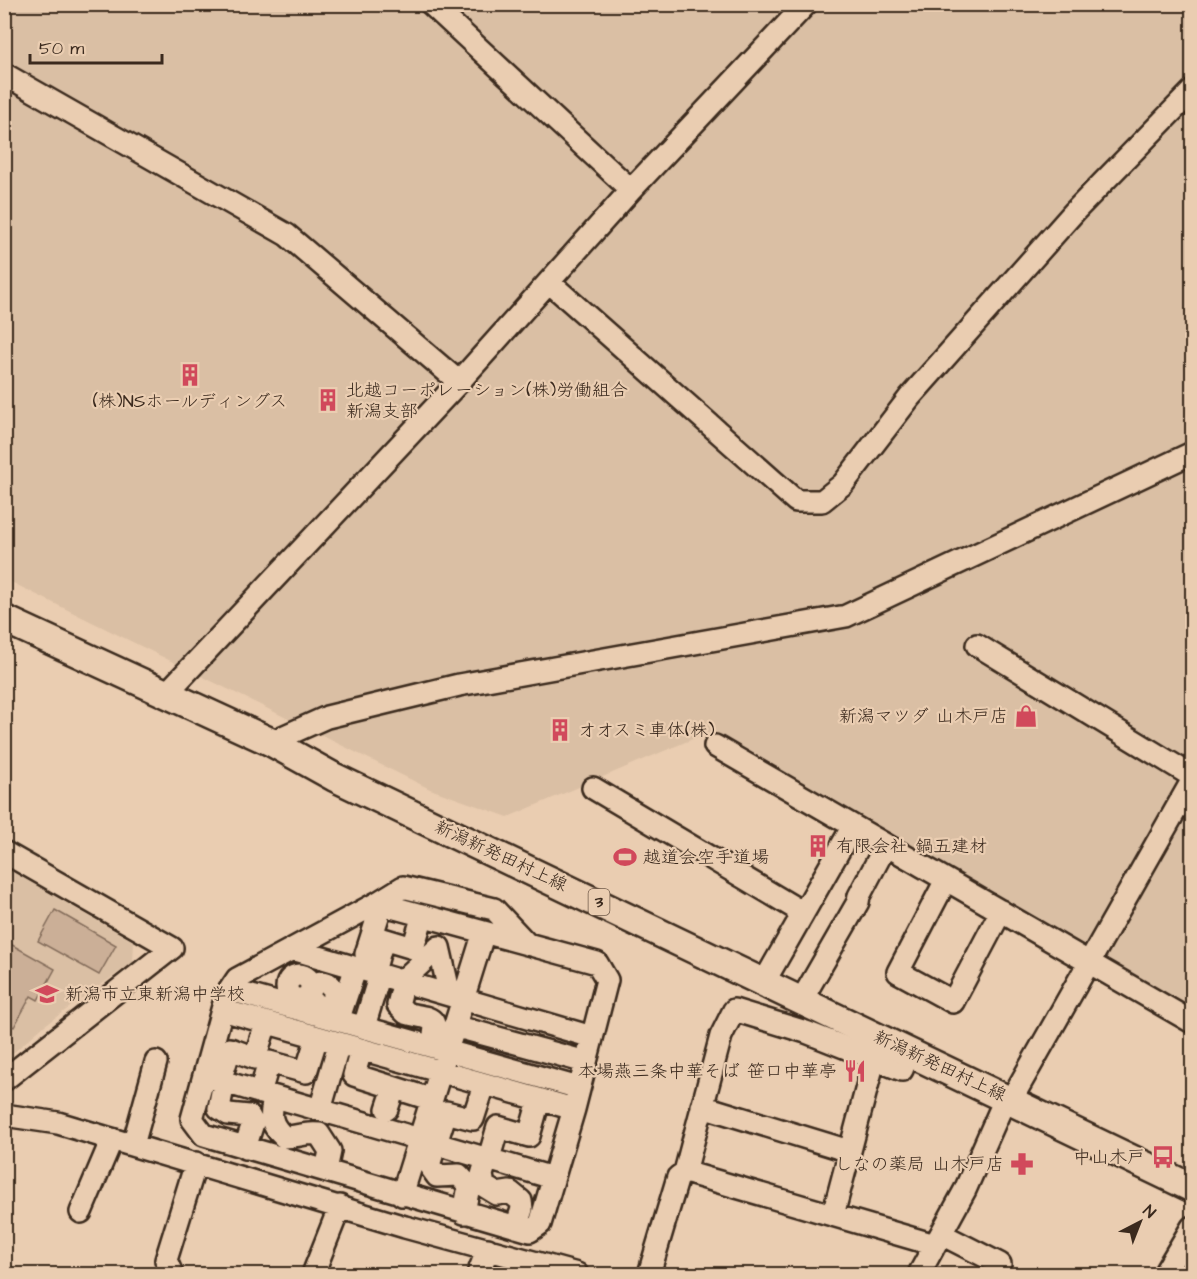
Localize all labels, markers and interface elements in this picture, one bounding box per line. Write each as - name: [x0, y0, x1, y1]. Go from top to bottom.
- scale bar: [30, 27, 162, 65]
- text: 50 m: [39, 36, 84, 61]
- building icon: (株)NSホールディングス: [177, 362, 203, 388]
- place label: 北越コーポレーション(株)労働組合 新潟支部: [346, 378, 628, 424]
- building icon: 北越コーポレーション(株)労働組合 新潟支部: [315, 387, 341, 413]
- place label: (株)NSホールディングス: [93, 389, 287, 414]
- shop icon: 新潟マツダ 山木戸店: [1013, 703, 1039, 729]
- place label: 新潟マツダ 山木戸店: [839, 704, 1008, 729]
- building icon: オオスミ車体(株): [547, 717, 573, 743]
- place label: オオスミ車体(株): [578, 718, 715, 743]
- street label: 新潟新発田村上線: [430, 814, 572, 898]
- building icon: 有限会社 鍋五建材: [805, 833, 831, 859]
- place label: 有限会社 鍋五建材: [836, 834, 987, 859]
- sports icon: 越道会空手道場: [612, 844, 638, 870]
- place label: 越道会空手道場: [643, 845, 769, 870]
- road number: 3: [588, 889, 610, 915]
- school or university icon: 新潟市立東新潟中学校: [34, 981, 60, 1007]
- place label: 新潟市立東新潟中学校: [65, 982, 245, 1007]
- street label: 新潟新発田村上線: [869, 1024, 1011, 1108]
- restaurant icon: 本場燕三条中華そば 笹口中華亭: [842, 1058, 868, 1084]
- place label: 本場燕三条中華そば 笹口中華亭: [578, 1059, 837, 1084]
- bus stop icon: 中山木戸: [1150, 1144, 1176, 1170]
- place label: 中山木戸: [1073, 1145, 1145, 1170]
- pharmacy icon: しなの薬局 山木戸店: [1009, 1151, 1035, 1177]
- place label: しなの薬局 山木戸店: [835, 1152, 1004, 1177]
- north arrow: [1110, 1192, 1170, 1252]
- text: N: [1138, 1200, 1160, 1223]

